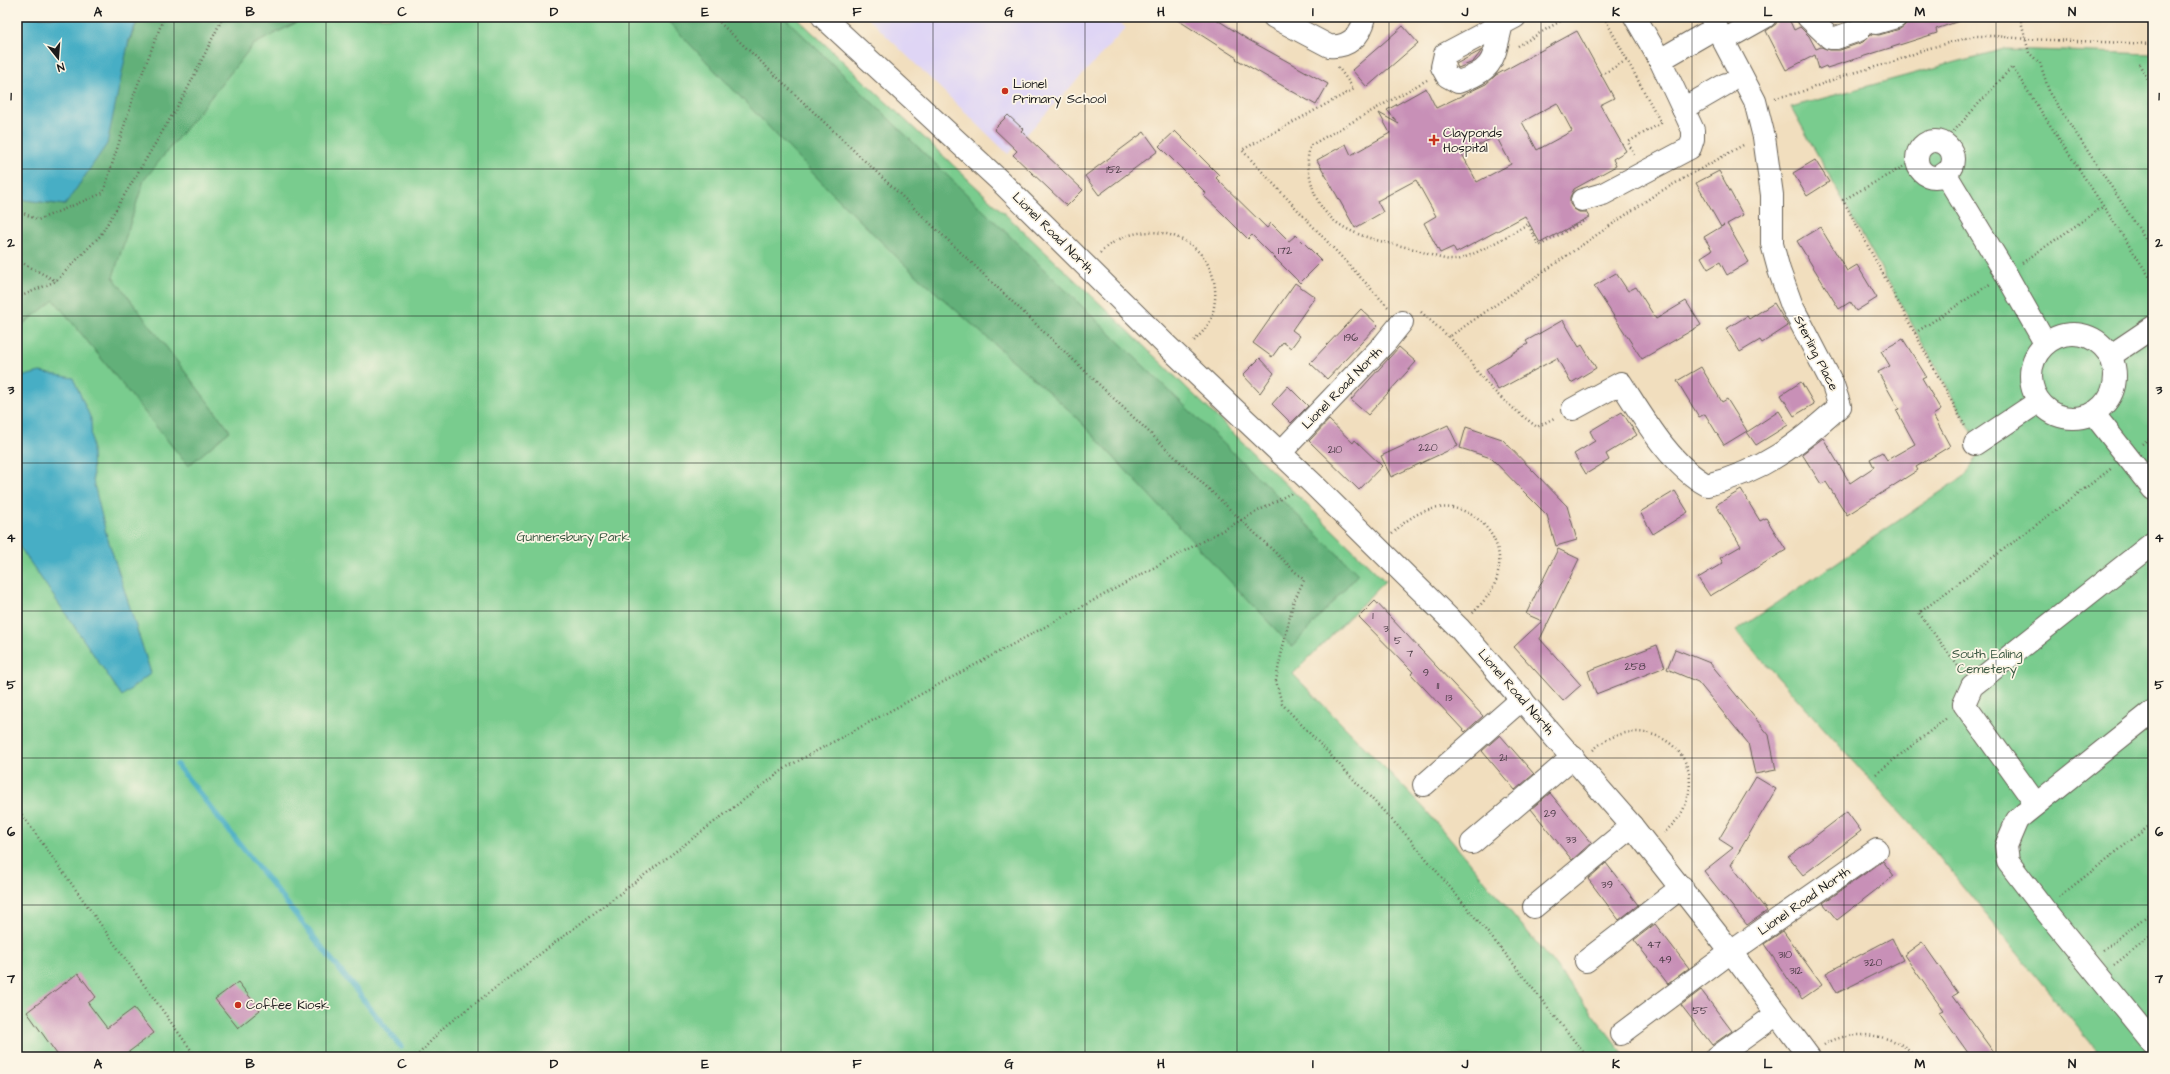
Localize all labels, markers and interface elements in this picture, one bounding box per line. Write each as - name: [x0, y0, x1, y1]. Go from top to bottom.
- text: A: [94, 3, 103, 21]
- text: B: [245, 3, 255, 21]
- text: C: [397, 3, 407, 21]
- text: D: [550, 3, 559, 21]
- text: E: [701, 3, 709, 21]
- text: F: [852, 3, 862, 21]
- text: G: [1004, 3, 1014, 21]
- text: H: [1157, 3, 1165, 21]
- text: I: [1312, 3, 1314, 21]
- text: J: [1461, 3, 1469, 21]
- text: K: [1612, 3, 1620, 21]
- text: L: [1763, 3, 1773, 21]
- text: M: [1915, 3, 1926, 21]
- text: N: [2068, 3, 2076, 21]
- north arrow: [38, 38, 78, 78]
- text: N: [55, 59, 66, 75]
- place label: Lionel Primary School: [1013, 75, 1106, 109]
- marker: Lionel Primary School: [1000, 86, 1010, 96]
- text: 1: [10, 87, 12, 105]
- text: 1: [2158, 87, 2160, 105]
- place label: Clayponds Hospital: [1443, 124, 1503, 157]
- marker: Clayponds Hospital: [1428, 134, 1440, 146]
- house number: 152: [1106, 162, 1122, 177]
- street label: Lionel Road North: [1008, 188, 1098, 278]
- text: 2: [6, 234, 15, 252]
- text: 2: [2154, 234, 2163, 252]
- house number: 172: [1278, 243, 1293, 258]
- street label: Sterling Place: [1788, 312, 1843, 394]
- house number: 196: [1344, 330, 1358, 345]
- street label: Lionel Road North: [1298, 342, 1387, 433]
- text: 3: [7, 381, 15, 399]
- text: 3: [2155, 381, 2163, 399]
- house number: 220: [1418, 440, 1438, 455]
- house number: 210: [1328, 442, 1342, 457]
- park label: Gunnersbury Park: [517, 528, 629, 547]
- text: 4: [7, 529, 16, 547]
- text: 4: [2155, 529, 2164, 547]
- house number: 1: [1372, 608, 1374, 623]
- house number: 3: [1383, 621, 1389, 636]
- house number: 5: [1394, 633, 1402, 648]
- street label: Lionel Road North: [1474, 645, 1559, 739]
- park label: South Ealing Cemetery: [1952, 645, 2023, 679]
- house number: 7: [1407, 646, 1414, 661]
- house number: 258: [1624, 659, 1646, 674]
- house number: 9: [1423, 665, 1429, 680]
- text: 5: [6, 676, 16, 694]
- text: 5: [2154, 676, 2164, 694]
- house number: 11: [1437, 678, 1440, 693]
- house number: 13: [1445, 690, 1453, 705]
- house number: 21: [1499, 750, 1507, 765]
- house number: 29: [1544, 806, 1556, 821]
- text: 6: [7, 823, 16, 841]
- text: 6: [2155, 823, 2164, 841]
- house number: 33: [1565, 832, 1577, 847]
- street label: Lionel Road North: [1754, 862, 1854, 939]
- house number: 39: [1601, 877, 1613, 892]
- house number: 47: [1647, 937, 1661, 952]
- house number: 310: [1778, 947, 1792, 962]
- house number: 49: [1658, 952, 1672, 967]
- house number: 320: [1864, 955, 1882, 970]
- house number: 312: [1789, 963, 1803, 978]
- text: 7: [6, 970, 16, 988]
- text: 7: [2154, 970, 2164, 988]
- place label: Coffee Kiosk: [246, 996, 329, 1014]
- marker: Coffee Kiosk: [233, 1000, 243, 1010]
- house number: 55: [1692, 1003, 1708, 1018]
- text: A: [94, 1055, 103, 1073]
- text: B: [245, 1055, 255, 1073]
- text: C: [397, 1055, 407, 1073]
- text: D: [550, 1055, 559, 1073]
- text: E: [701, 1055, 709, 1073]
- text: F: [852, 1055, 862, 1073]
- text: G: [1004, 1055, 1014, 1073]
- text: H: [1157, 1055, 1165, 1073]
- text: I: [1312, 1055, 1314, 1073]
- text: J: [1461, 1055, 1469, 1073]
- text: K: [1612, 1055, 1620, 1073]
- text: L: [1763, 1055, 1773, 1073]
- text: M: [1915, 1055, 1926, 1073]
- text: N: [2068, 1055, 2076, 1073]

